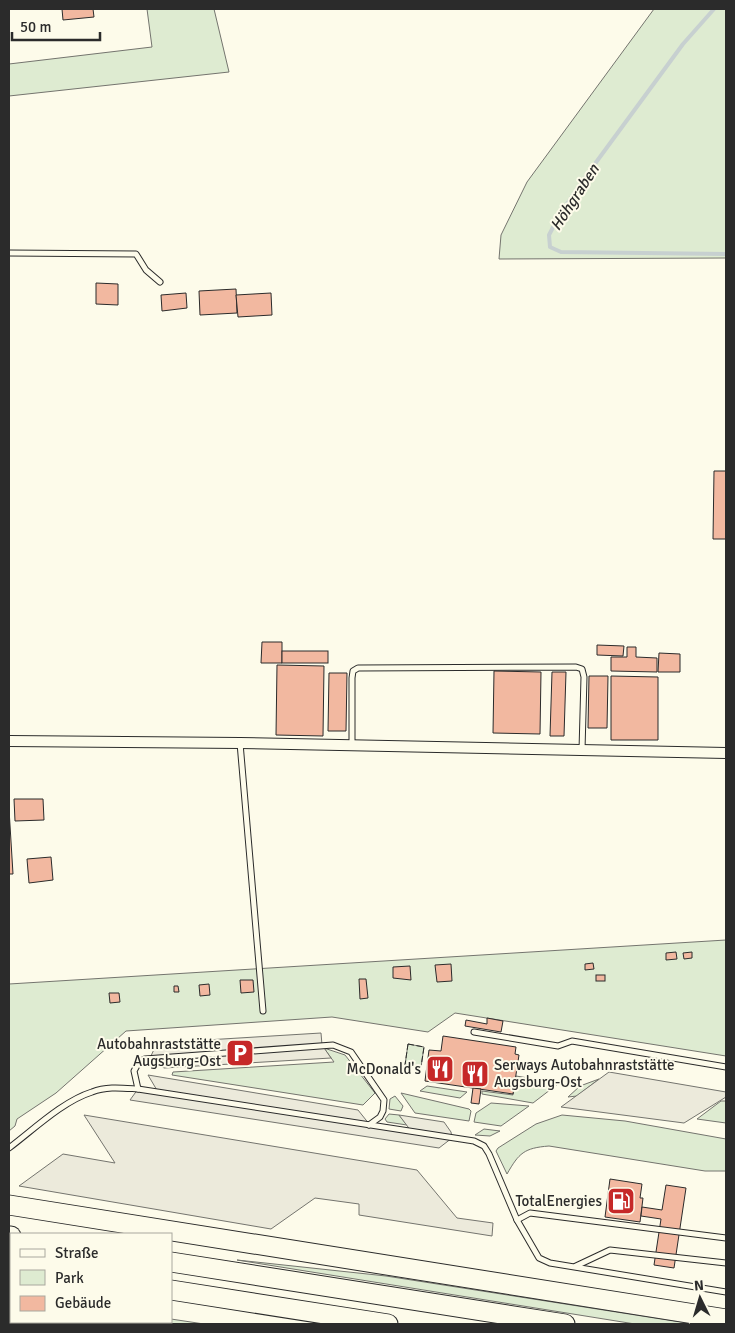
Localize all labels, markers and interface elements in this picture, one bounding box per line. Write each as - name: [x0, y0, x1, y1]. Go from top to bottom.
- scale bar: [12, 10, 100, 42]
- text: 50 m: [20, 18, 51, 36]
- water label: Höhgraben: [546, 159, 604, 235]
- place label: Autobahnraststätte Augsburg-Ost: [97, 1035, 221, 1070]
- parking icon: Autobahnraststätte Augsburg-Ost: [225, 1038, 255, 1068]
- restaurant icon: McDonald's: [425, 1054, 455, 1084]
- place label: Serways Autobahnraststätte Augsburg-Ost: [494, 1056, 675, 1091]
- restaurant icon: Serways Autobahnraststätte Augsburg-Ost: [460, 1059, 490, 1089]
- place label: McDonald's: [347, 1060, 421, 1078]
- fuel station icon: TotalEnergies: [606, 1186, 636, 1216]
- place label: TotalEnergies: [515, 1192, 602, 1210]
- legend: [10, 1233, 172, 1323]
- text: Straße: [55, 1244, 99, 1262]
- text: Park: [55, 1269, 84, 1287]
- north arrow: [675, 1273, 725, 1323]
- text: N: [693, 1277, 705, 1294]
- text: Gebäude: [55, 1294, 111, 1312]

